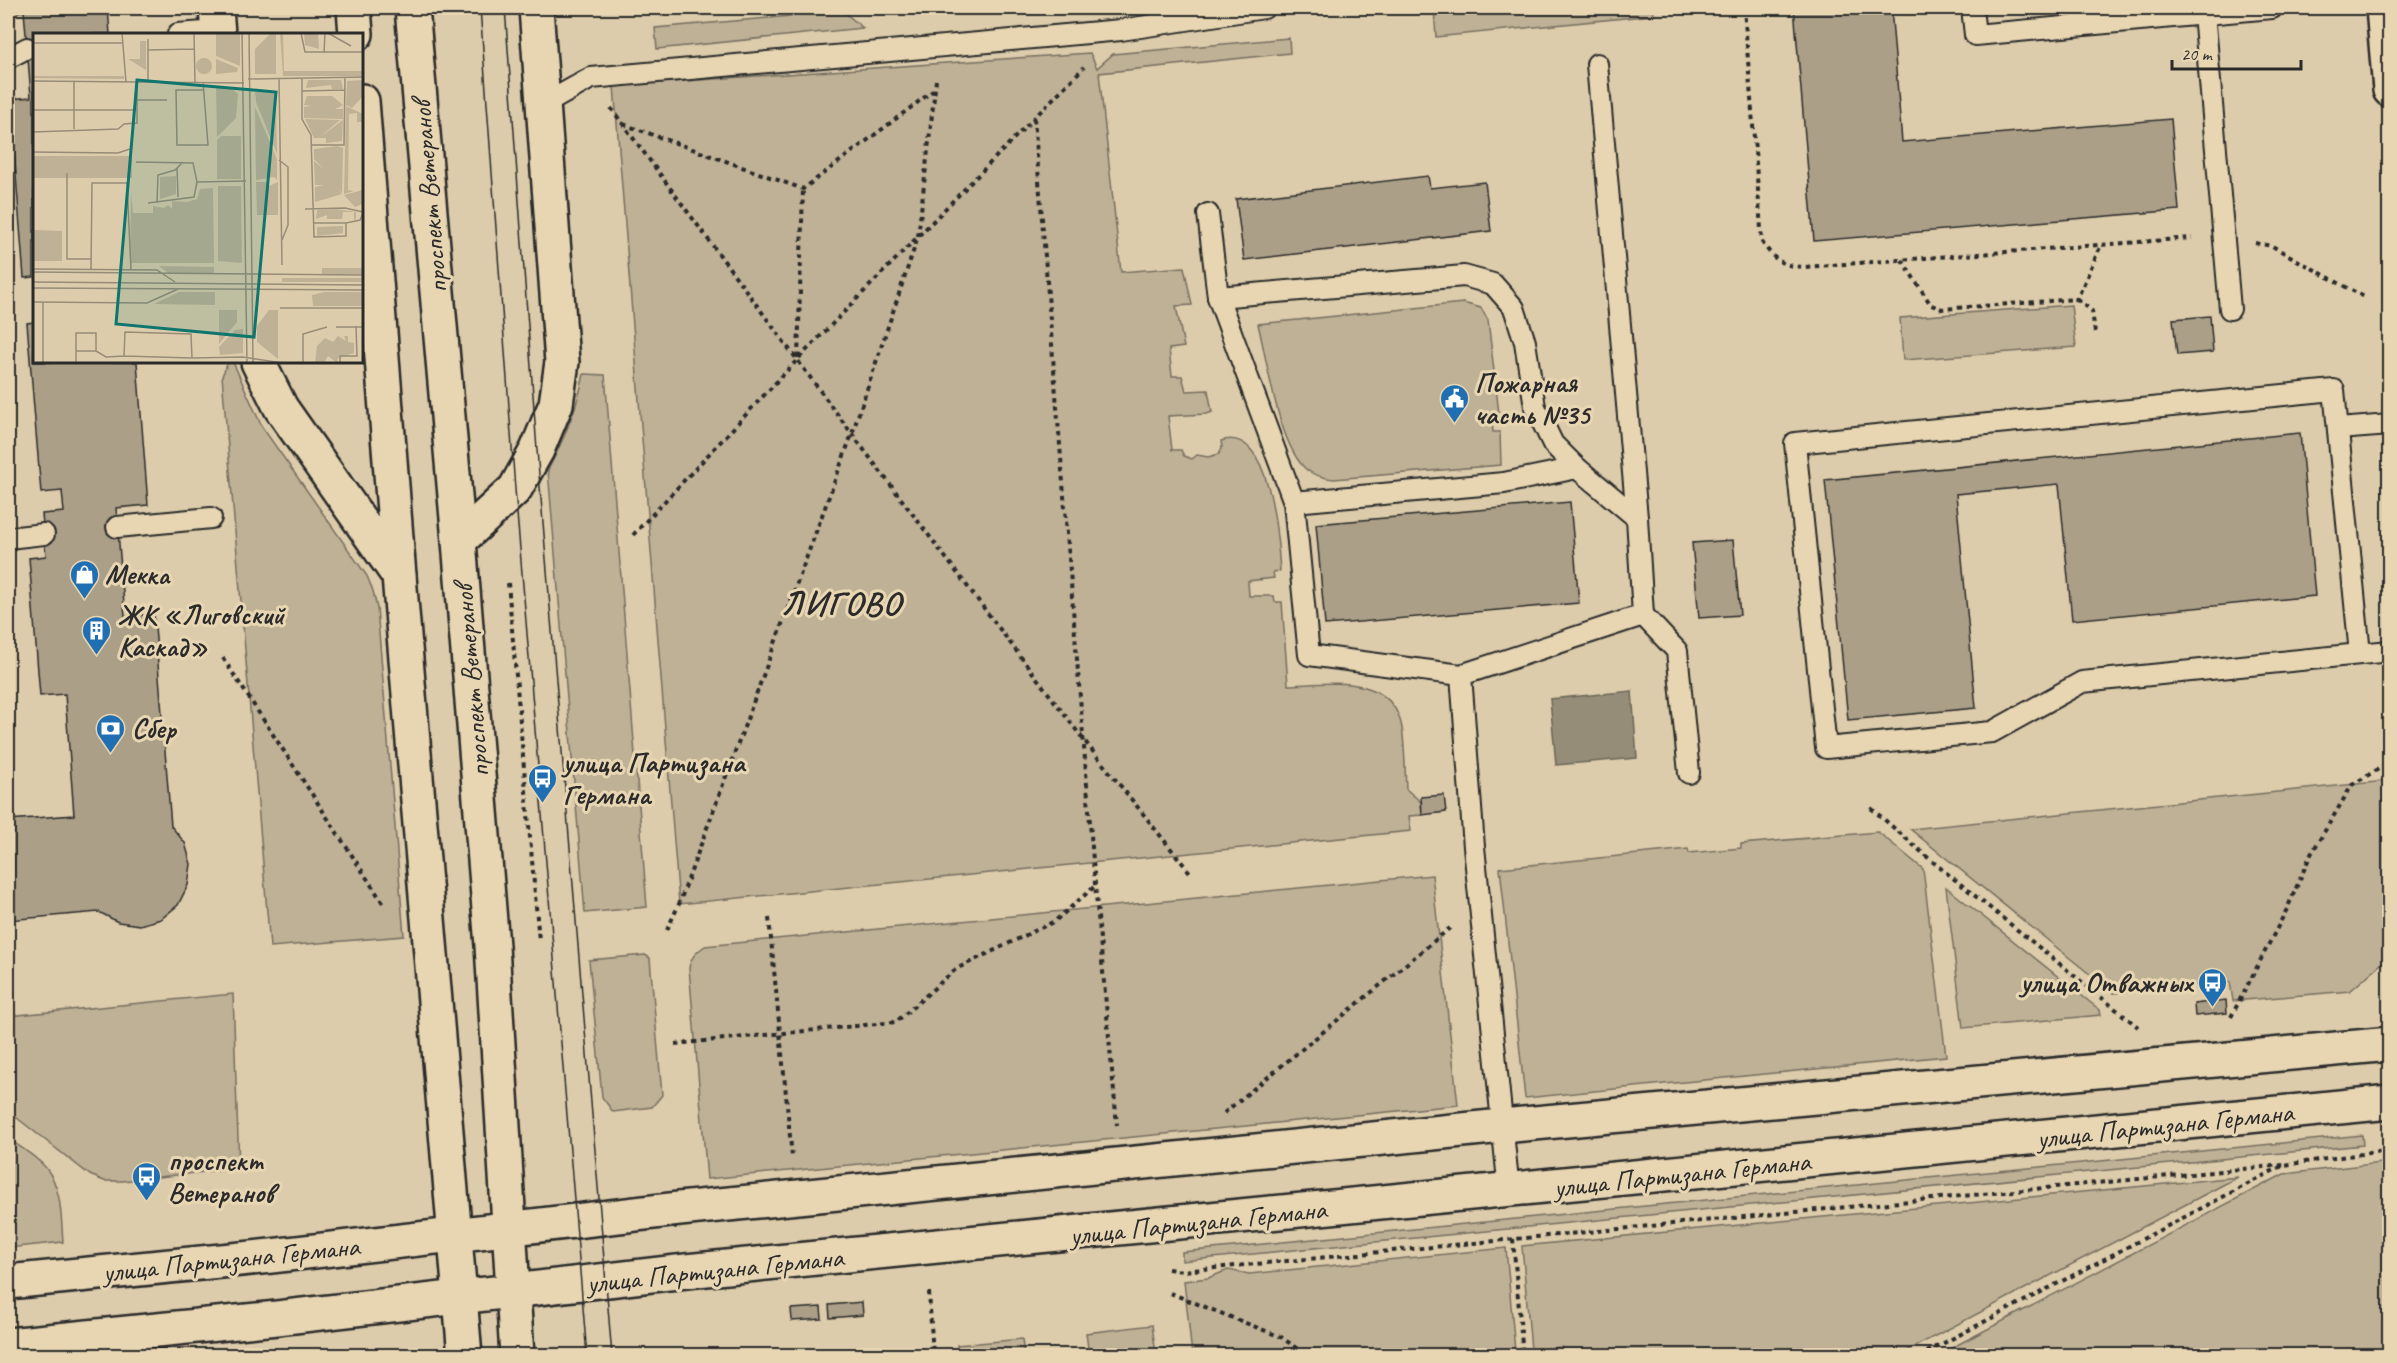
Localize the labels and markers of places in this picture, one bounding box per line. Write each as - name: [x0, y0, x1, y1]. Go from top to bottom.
- place label: Пожарная часть №35: [1475, 365, 1592, 432]
- public building icon: Пожарная часть №35: [1438, 382, 1470, 424]
- place label: Мекка: [105, 557, 171, 592]
- shop icon: Мекка: [68, 558, 100, 600]
- place label: ЖК «Лиговский Каскад»: [118, 597, 286, 664]
- building icon: ЖК «Лиговский Каскад»: [81, 614, 113, 656]
- place label: Сбер: [132, 711, 177, 746]
- bank icon: Сбер: [95, 712, 127, 754]
- place label: улица Партизана Германа: [560, 745, 747, 812]
- bus stop icon: улица Партизана Германа: [526, 762, 558, 804]
- place label: улица Отважных: [2018, 965, 2194, 1000]
- bus stop icon: улица Отважных: [2197, 966, 2229, 1008]
- place label: проспект Ветеранов: [168, 1143, 280, 1210]
- bus stop icon: проспект Ветеранов: [131, 1160, 163, 1202]

